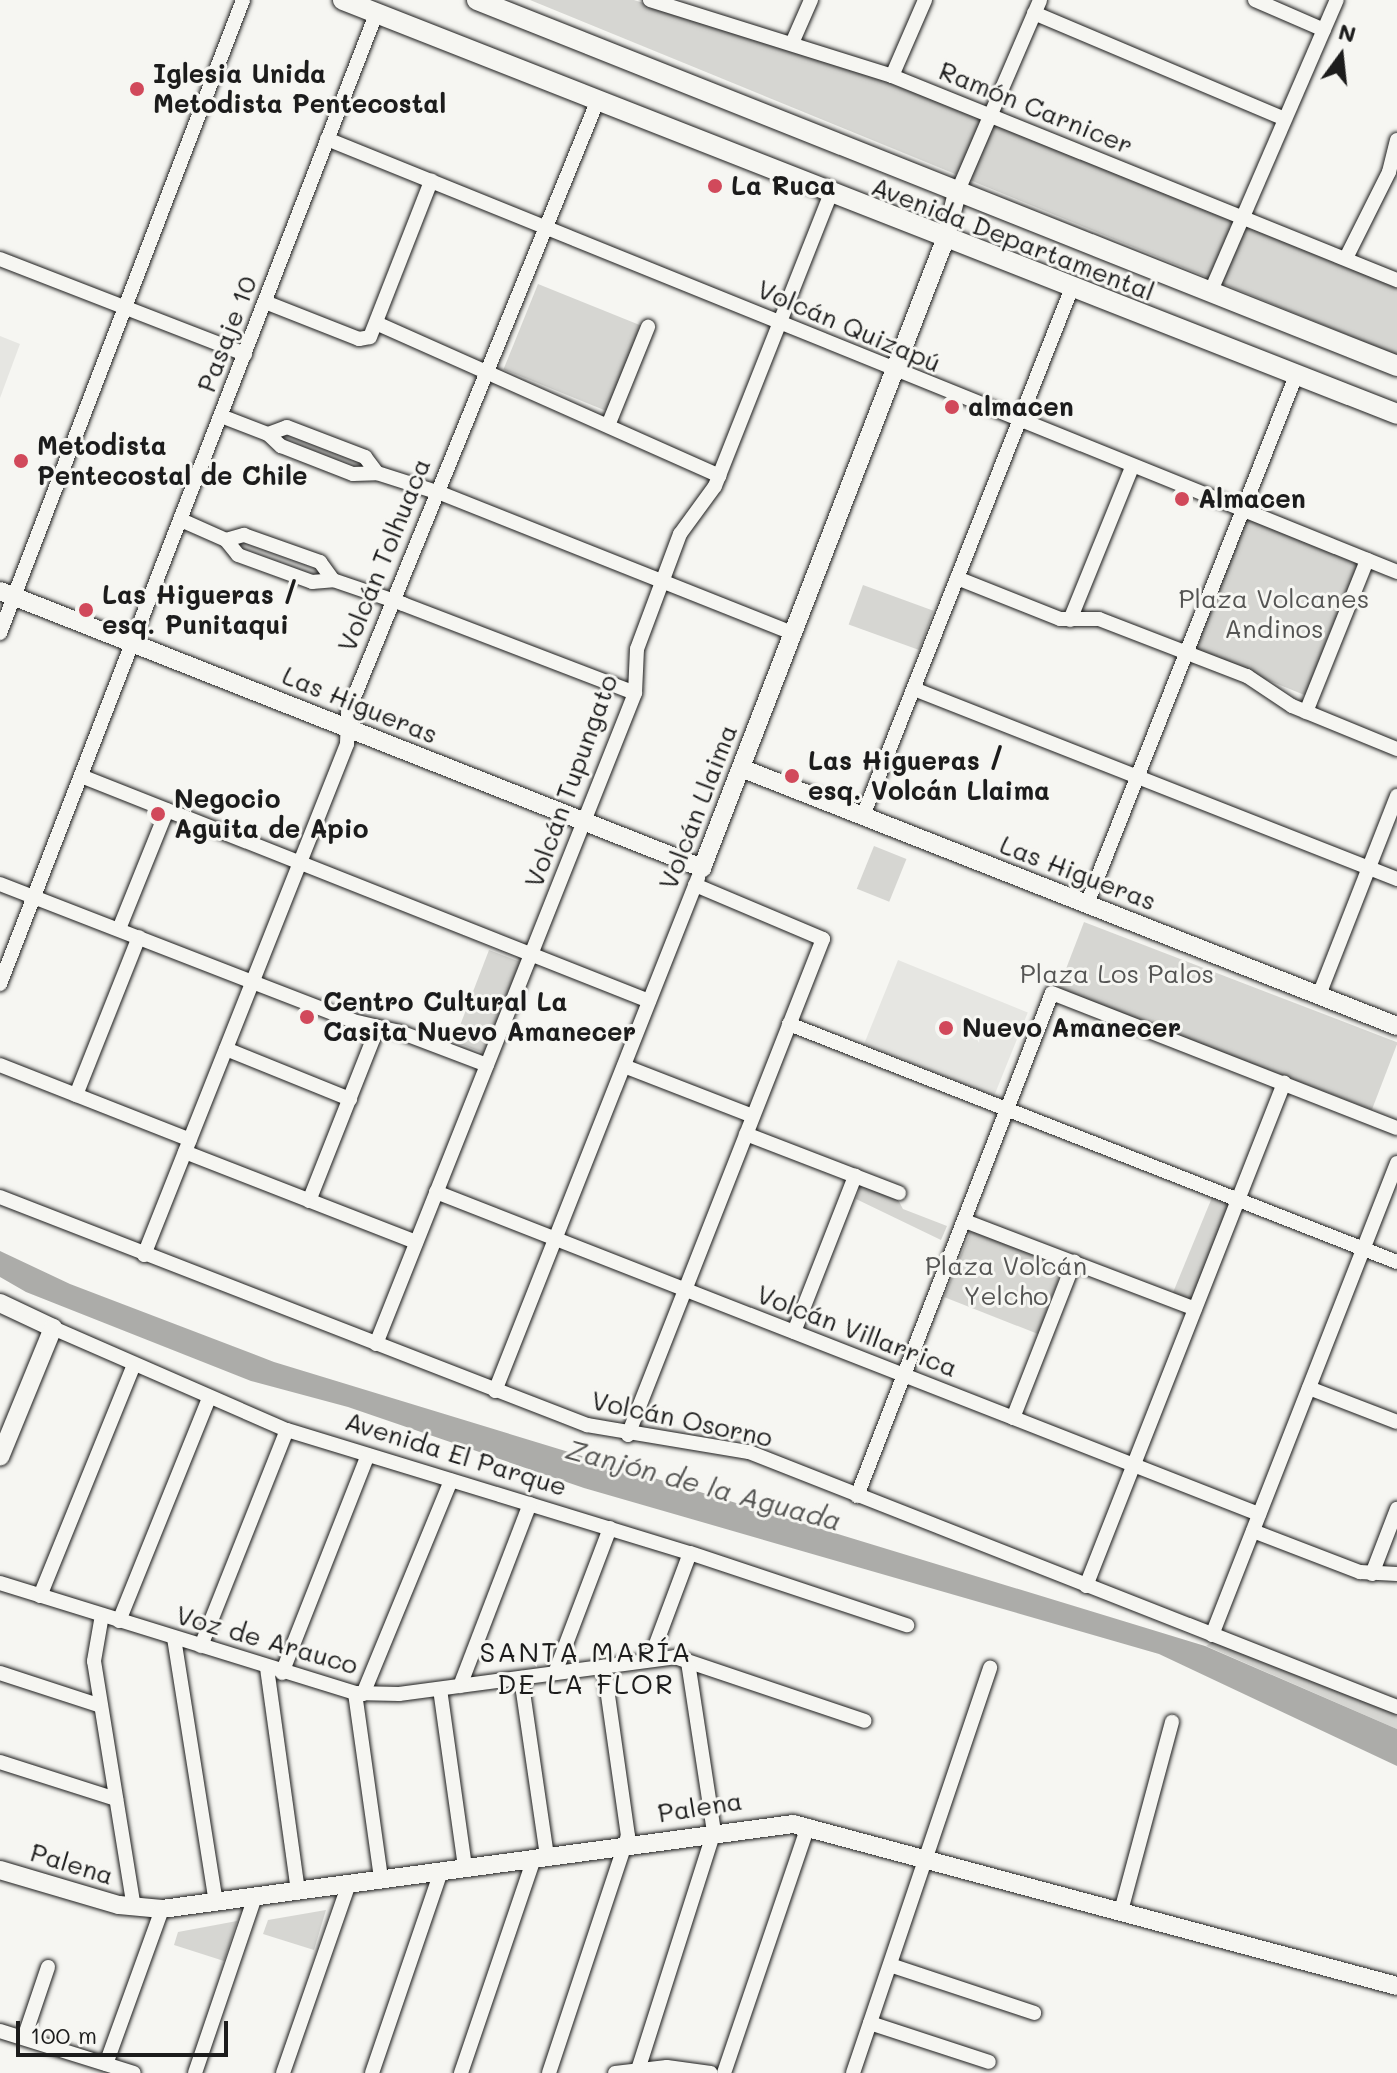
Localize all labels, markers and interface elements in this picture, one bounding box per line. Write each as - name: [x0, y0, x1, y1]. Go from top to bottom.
- north arrow: [1301, 16, 1381, 96]
- text: N: [1336, 16, 1359, 49]
- street label: Ramón Carnicer: [935, 55, 1137, 161]
- place label: Iglesia Unida Metodista Pentecostal: [153, 58, 446, 120]
- marker: Iglesia Unida Metodista Pentecostal: [128, 80, 146, 98]
- place label: La Ruca: [731, 170, 836, 202]
- street label: Avenida Departamental: [867, 171, 1159, 307]
- marker: La Ruca: [706, 177, 724, 195]
- street label: Pasaje 10: [191, 272, 263, 396]
- street label: Volcán Quizapú: [753, 273, 945, 379]
- place label: almacen: [968, 391, 1074, 423]
- marker: almacen: [943, 398, 961, 416]
- place label: Metodista Pentecostal de Chile: [37, 430, 308, 492]
- marker: Metodista Pentecostal de Chile: [12, 452, 30, 470]
- street label: Volcán Tolhuaca: [331, 454, 437, 656]
- place label: Almacen: [1198, 483, 1306, 515]
- marker: Almacen: [1173, 490, 1191, 508]
- place label: Las Higueras / esq. Punitaqui: [102, 579, 298, 640]
- park label: Plaza Volcanes Andinos: [1179, 583, 1369, 644]
- marker: Las Higueras / esq. Punitaqui: [77, 601, 95, 619]
- street label: Las Higueras: [278, 660, 442, 750]
- street label: Volcán Tupungato: [518, 670, 624, 892]
- street label: Volcán Llaima: [652, 720, 744, 894]
- place label: Las Higueras / esq. Volcán Llaima: [808, 745, 1050, 806]
- marker: Las Higueras / esq. Volcán Llaima: [783, 767, 801, 785]
- place label: Negocio Aguita de Apio: [174, 783, 369, 844]
- marker: Negocio Aguita de Apio: [149, 805, 167, 823]
- street label: Las Higueras: [996, 829, 1160, 917]
- park label: Plaza Los Palos: [1020, 958, 1214, 990]
- place label: Centro Cultural La Casita Nuevo Amanecer: [323, 986, 636, 1048]
- marker: Centro Cultural La Casita Nuevo Amanecer: [298, 1008, 316, 1026]
- place label: Nuevo Amanecer: [962, 1012, 1181, 1044]
- marker: Nuevo Amanecer: [937, 1019, 955, 1037]
- park label: Plaza Volcán Yelcho: [925, 1250, 1087, 1312]
- street label: Volcán Villarrica: [752, 1278, 962, 1384]
- street label: Volcán Osorno: [589, 1385, 775, 1453]
- street label: Avenida El Parque: [341, 1405, 571, 1503]
- water label: Zanjón de la Aguada: [563, 1431, 845, 1537]
- street label: Voz de Arauco: [172, 1599, 362, 1681]
- district label: SANTA MARÍA DE LA FLOR: [479, 1634, 693, 1700]
- street label: Palena: [655, 1785, 745, 1829]
- street label: Palena: [27, 1837, 117, 1891]
- scale bar: [20, 2005, 232, 2055]
- text: 100 m: [30, 2019, 97, 2050]

